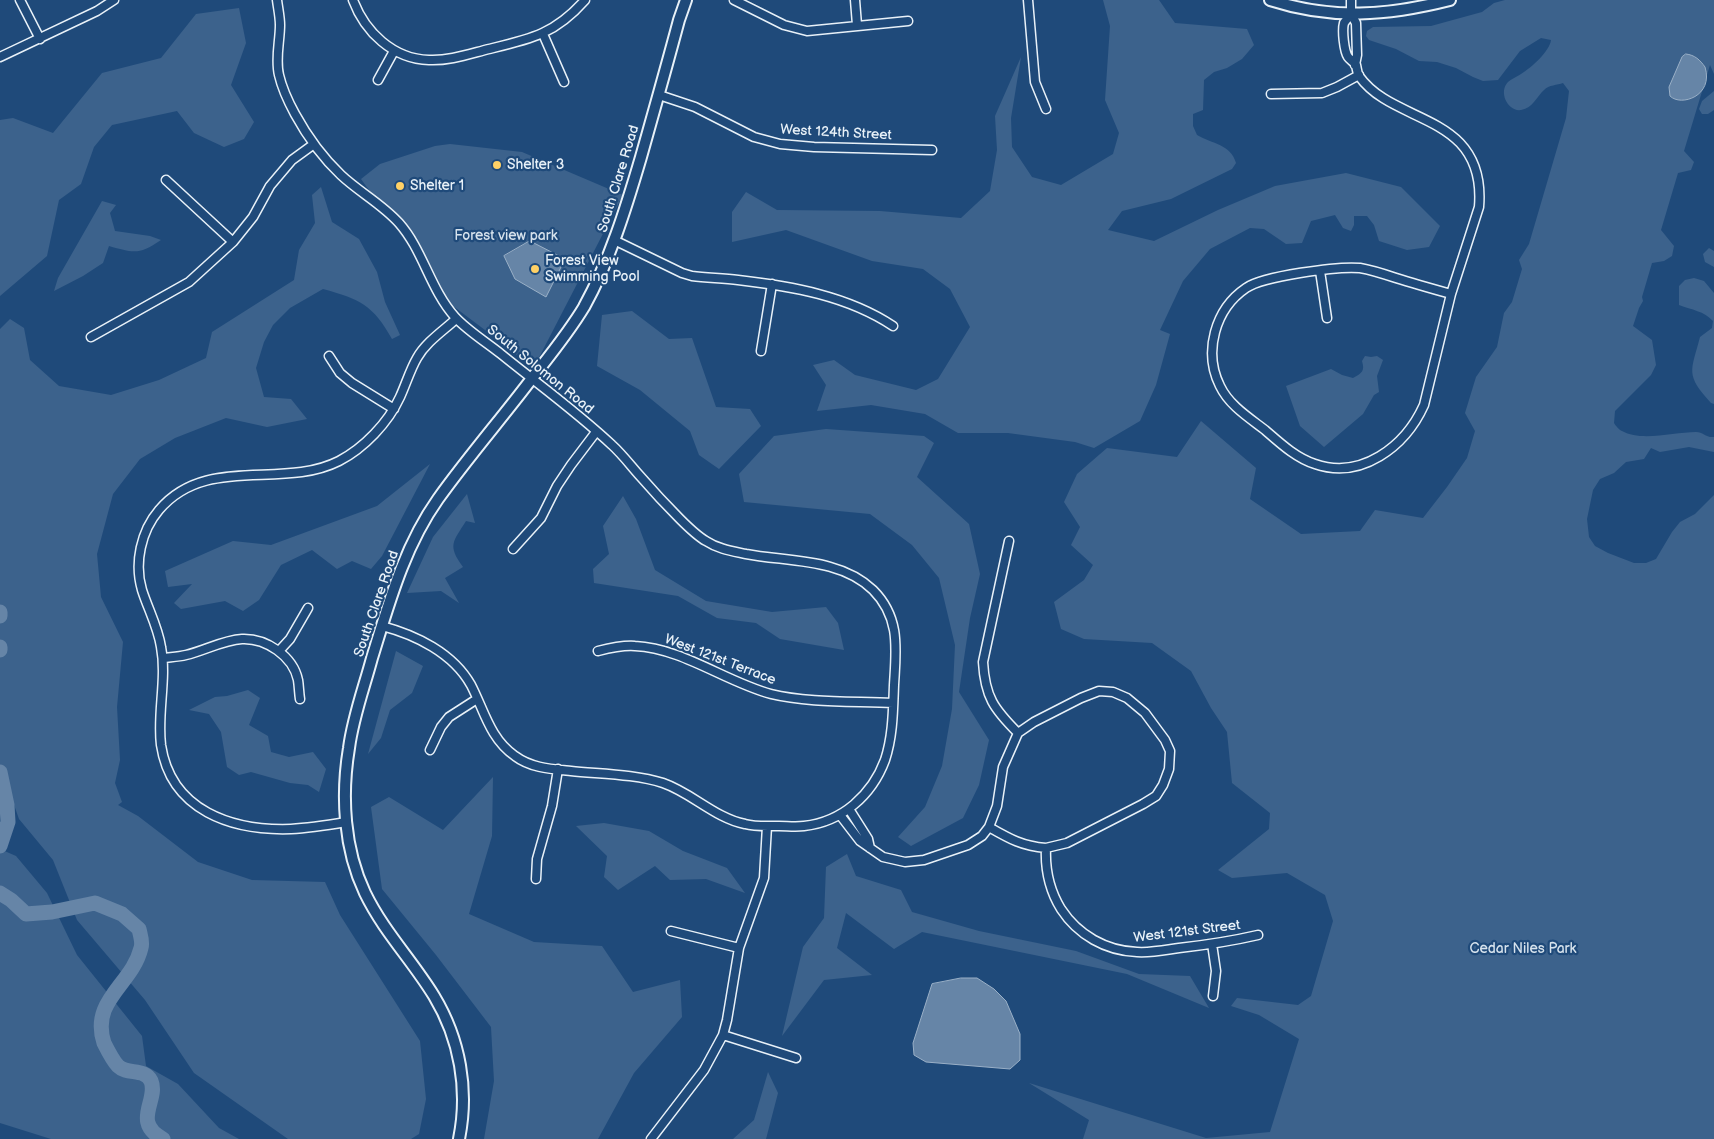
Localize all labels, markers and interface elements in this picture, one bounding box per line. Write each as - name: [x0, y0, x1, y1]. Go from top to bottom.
- street label: West 124th Street: [780, 122, 892, 144]
- street label: South Clare Road: [595, 123, 643, 235]
- place label: Shelter 3: [507, 157, 564, 173]
- marker: Shelter 3: [491, 159, 503, 171]
- place label: Shelter 1: [410, 178, 464, 194]
- marker: Shelter 1: [394, 180, 406, 192]
- park label: Forest view park: [454, 228, 558, 244]
- place label: Forest View Swimming Pool: [545, 253, 640, 286]
- marker: Forest View Swimming Pool: [529, 263, 541, 275]
- street label: South Solomon Road: [483, 322, 597, 418]
- street label: South Clare Road: [351, 549, 403, 659]
- street label: West 121st Terrace: [662, 631, 778, 689]
- street label: West 121st Street: [1133, 917, 1241, 947]
- park label: Cedar Niles Park: [1470, 941, 1576, 957]

